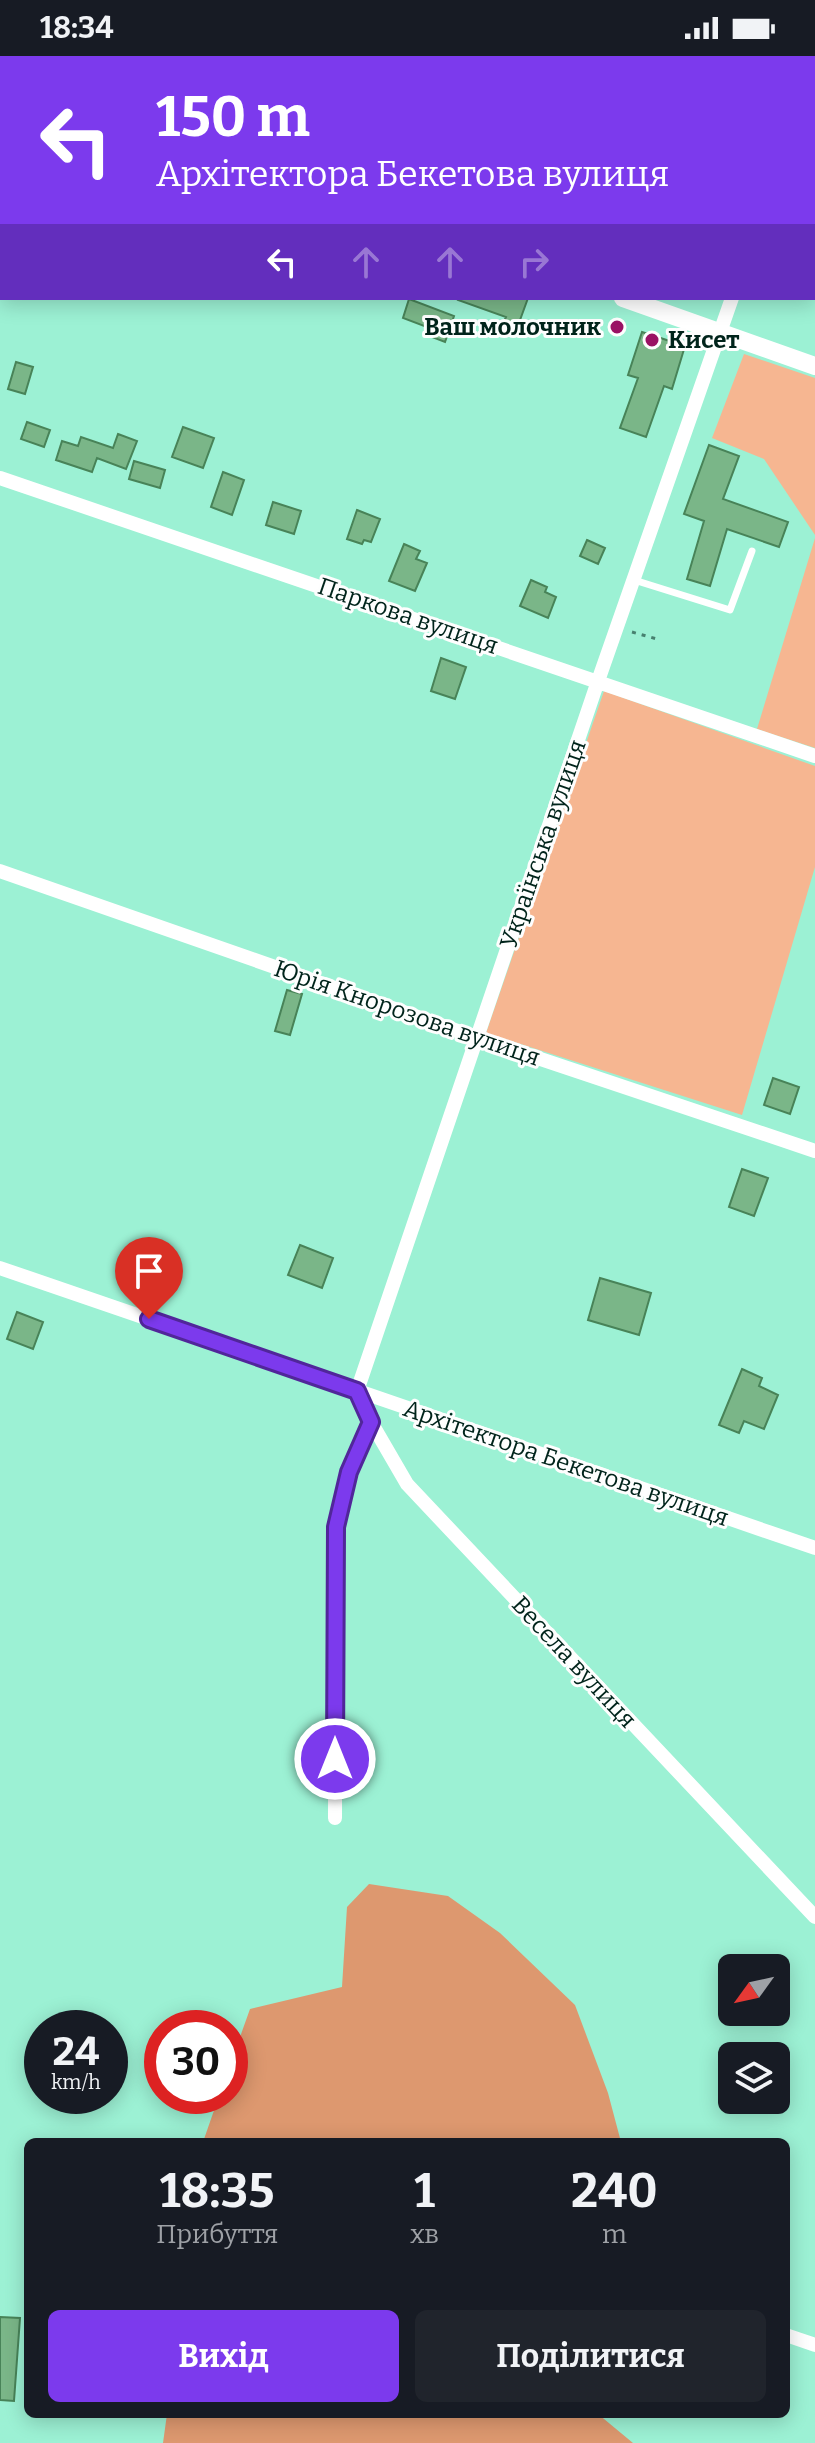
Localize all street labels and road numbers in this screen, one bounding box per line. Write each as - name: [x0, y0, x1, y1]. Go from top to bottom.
- street label: Паркова вулиця: [314, 572, 502, 660]
- street label: Українська вулиця: [494, 736, 592, 952]
- street label: Юрія Кнорозова вулиця: [270, 954, 544, 1072]
- street label: Архітектора Бекетова вулиця: [400, 1394, 732, 1532]
- street label: Весела вулиця: [506, 1591, 642, 1733]

